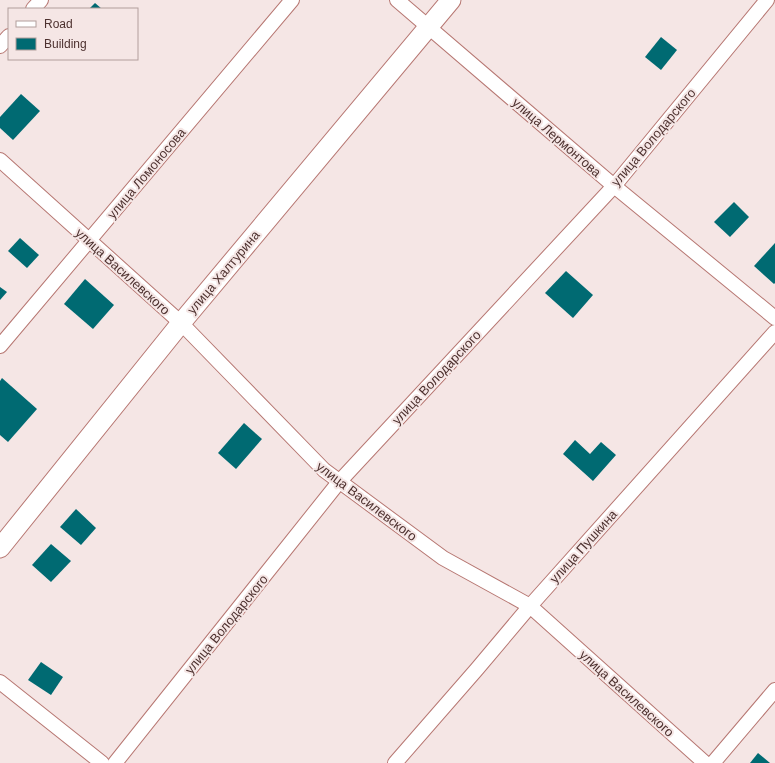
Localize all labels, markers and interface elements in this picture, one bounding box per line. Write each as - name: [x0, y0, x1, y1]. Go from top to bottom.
- legend: [8, 8, 138, 60]
- text: Road: [44, 17, 73, 31]
- text: Building: [44, 37, 87, 51]
- street label: улица Володарского: [608, 85, 699, 189]
- street label: улица Лермонтова: [509, 95, 605, 181]
- street label: улица Ломоносова: [104, 124, 189, 222]
- street label: улица Василевского: [72, 225, 173, 318]
- street label: улица Халтурина: [184, 227, 263, 317]
- street label: улица Володарского: [389, 327, 484, 427]
- street label: улица Василевского: [314, 459, 420, 544]
- street label: улица Пушкина: [547, 506, 621, 586]
- street label: улица Володарского: [182, 572, 271, 677]
- street label: улица Василевского: [576, 647, 677, 740]

